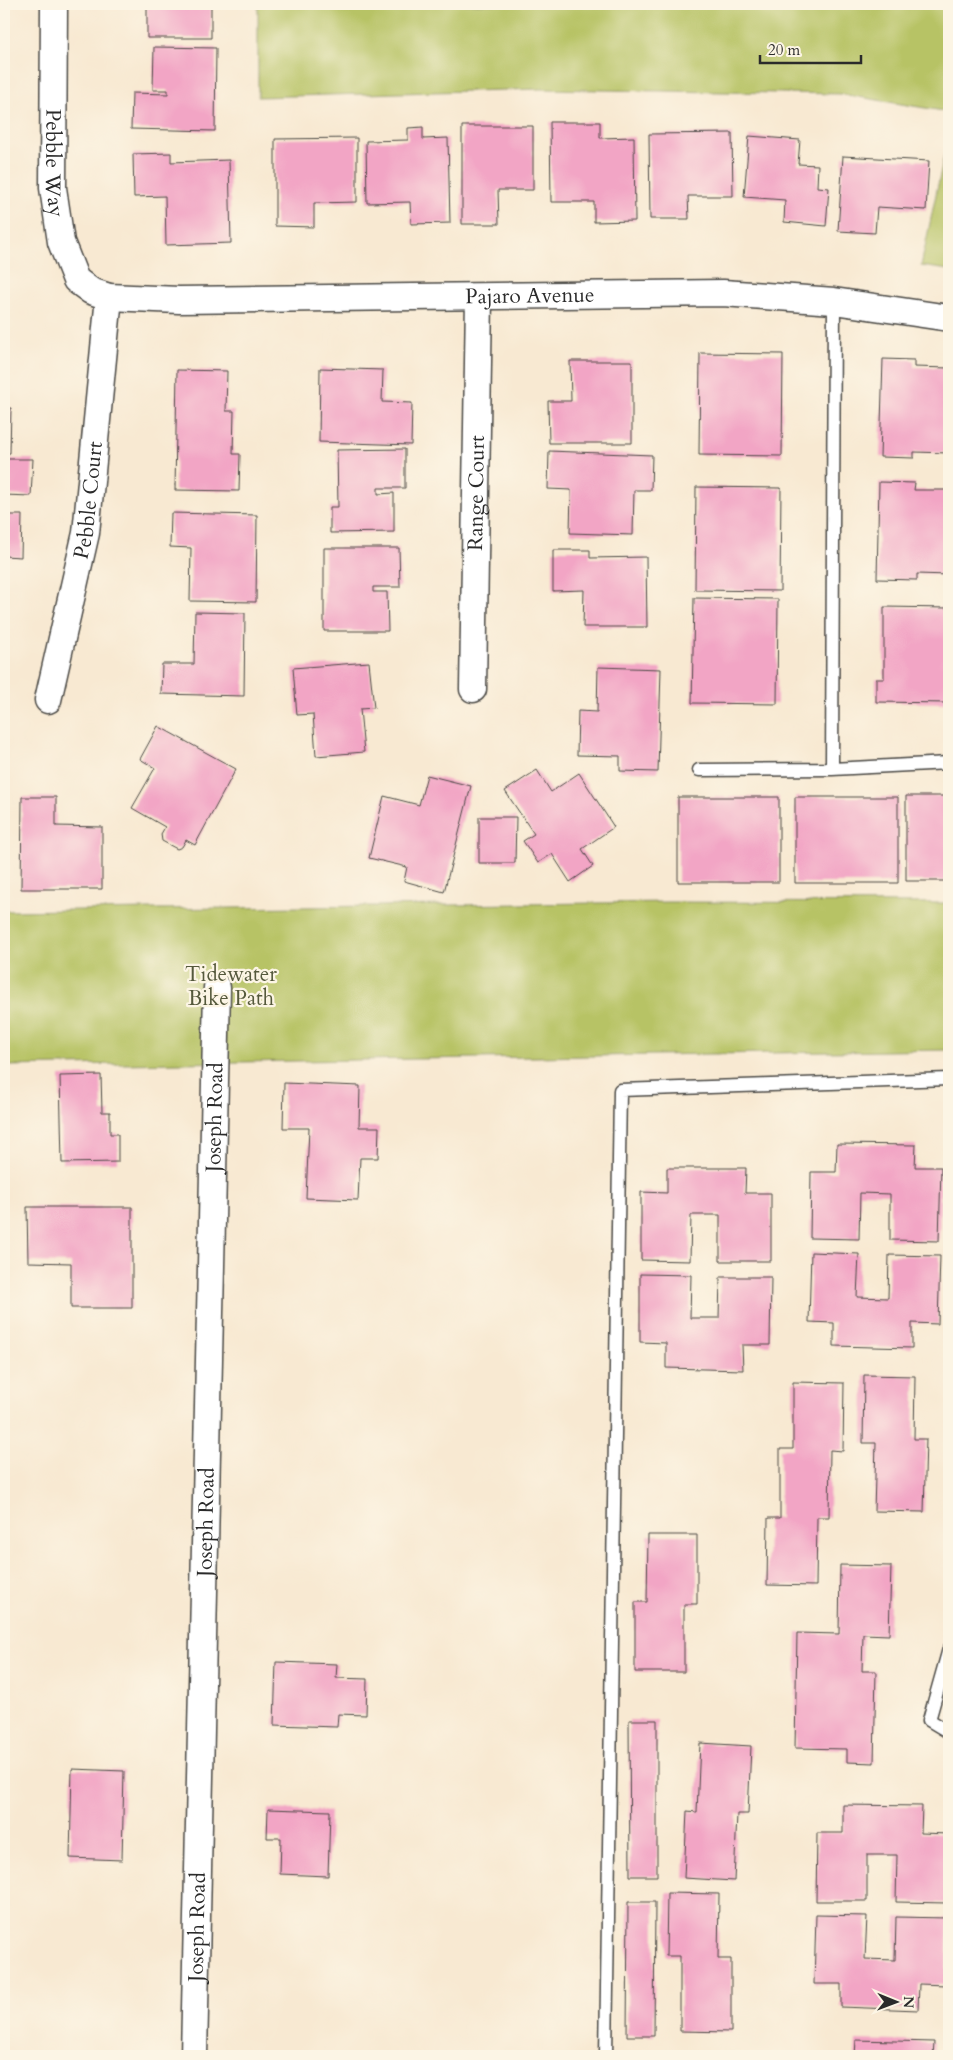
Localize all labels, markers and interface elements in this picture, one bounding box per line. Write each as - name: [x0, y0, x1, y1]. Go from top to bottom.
- scale bar: [760, 32, 862, 64]
- text: 20 m: [768, 40, 800, 60]
- street label: Pebble Way: [38, 109, 72, 219]
- street label: Pajaro Avenue: [465, 280, 595, 311]
- street label: Range Court: [461, 435, 491, 551]
- street label: Pebble Court: [66, 440, 109, 562]
- park label: Tidewater Bike Path: [185, 960, 277, 1013]
- street label: Joseph Road: [198, 1062, 230, 1175]
- street label: Joseph Road: [190, 1467, 221, 1580]
- street label: Joseph Road: [181, 1872, 212, 1985]
- north arrow: [870, 1978, 920, 2028]
- text: N: [899, 1996, 918, 2008]

